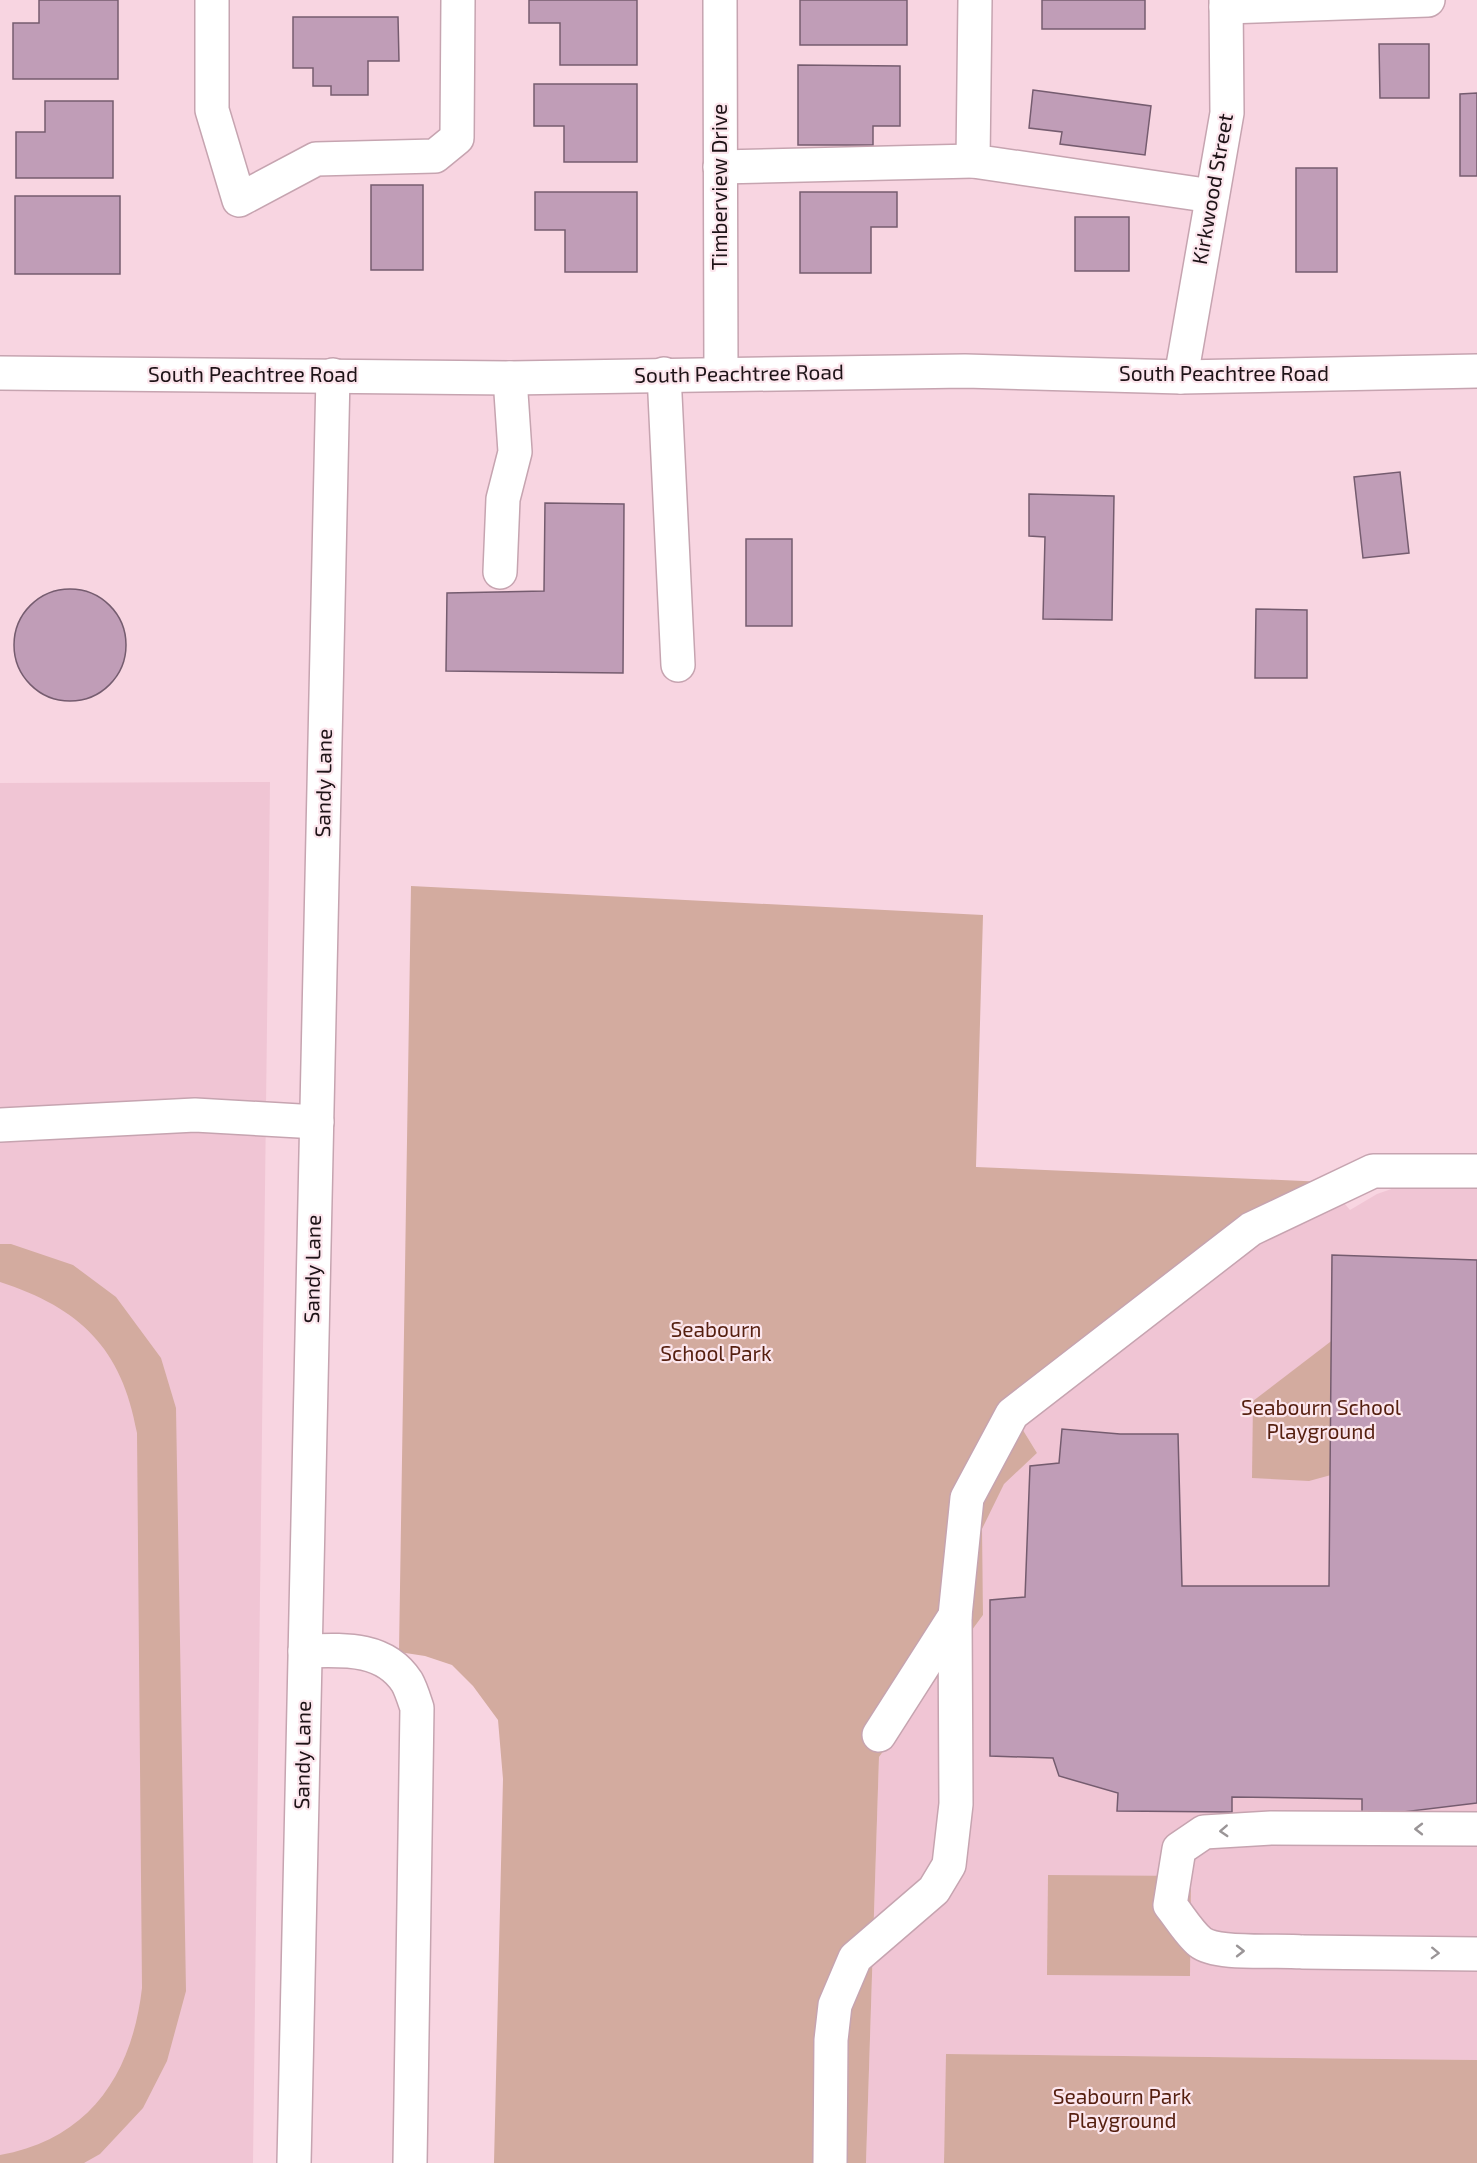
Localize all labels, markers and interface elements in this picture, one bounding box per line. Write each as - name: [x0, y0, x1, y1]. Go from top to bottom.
- street label: Timberview Drive: [706, 104, 731, 270]
- street label: Kirkwood Street: [1186, 111, 1237, 266]
- street label: South Peachtree Road: [634, 358, 844, 387]
- street label: South Peachtree Road: [1119, 360, 1329, 385]
- street label: South Peachtree Road: [148, 361, 358, 386]
- street label: Sandy Lane: [309, 728, 336, 838]
- street label: Sandy Lane: [298, 1214, 325, 1324]
- park label: Seabourn School Park: [660, 1316, 772, 1365]
- park label: Seabourn School Playground: [1241, 1394, 1402, 1443]
- street label: Sandy Lane: [288, 1700, 315, 1810]
- one-way arrow: [1414, 1823, 1423, 1835]
- one-way arrow: [1219, 1824, 1228, 1837]
- one-way arrow: [1235, 1945, 1244, 1957]
- one-way arrow: [1430, 1946, 1439, 1959]
- park label: Seabourn Park Playground: [1053, 2083, 1192, 2132]

